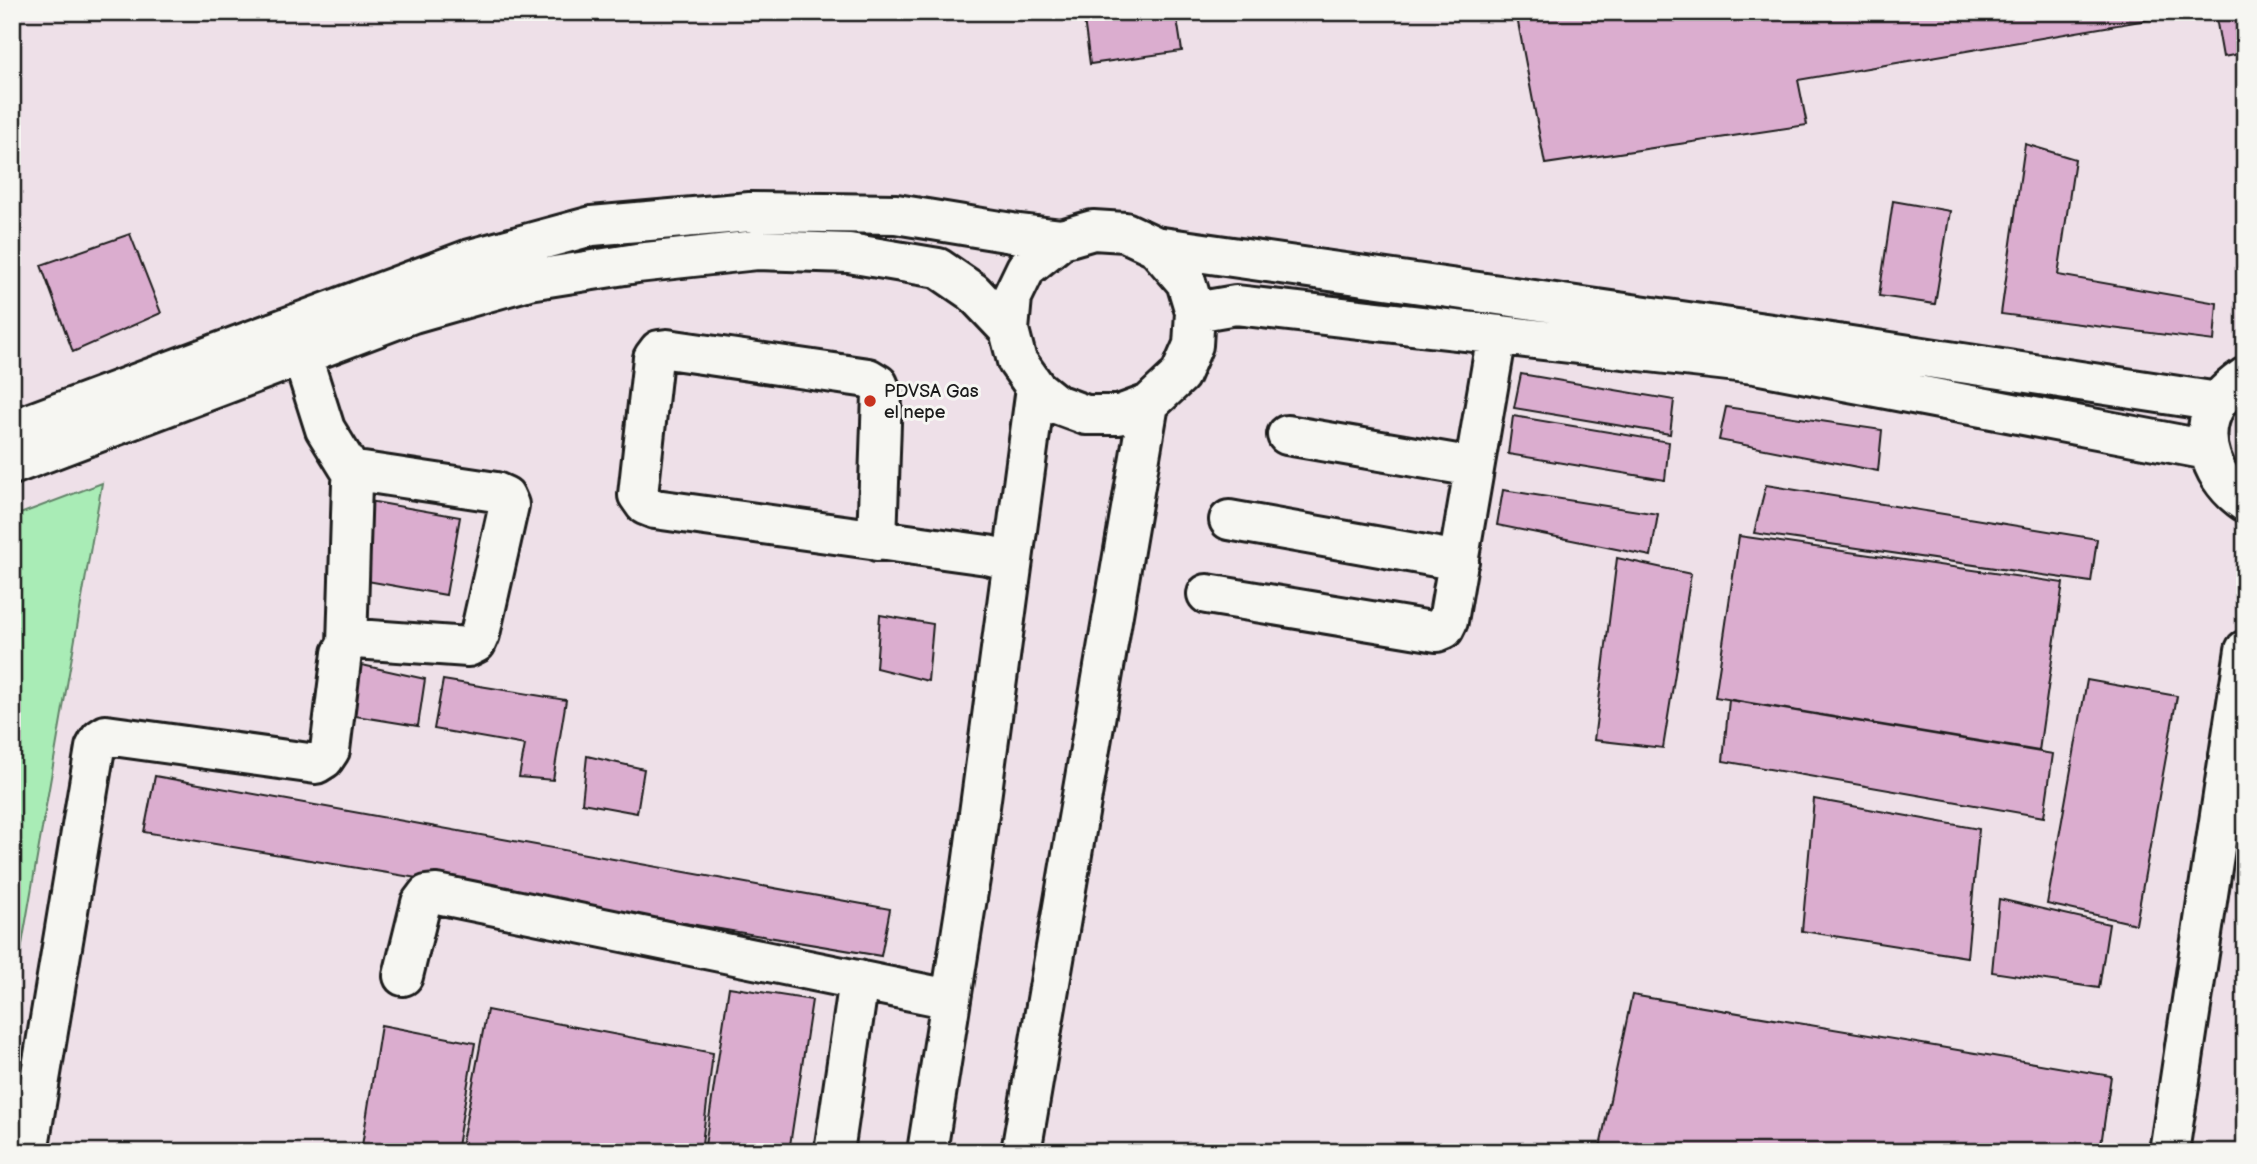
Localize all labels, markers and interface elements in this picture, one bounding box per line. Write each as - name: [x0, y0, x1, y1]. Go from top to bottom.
- place label: PDVSA Gas el nepe: [884, 381, 979, 423]
- marker: PDVSA Gas el nepe: [862, 393, 878, 409]

